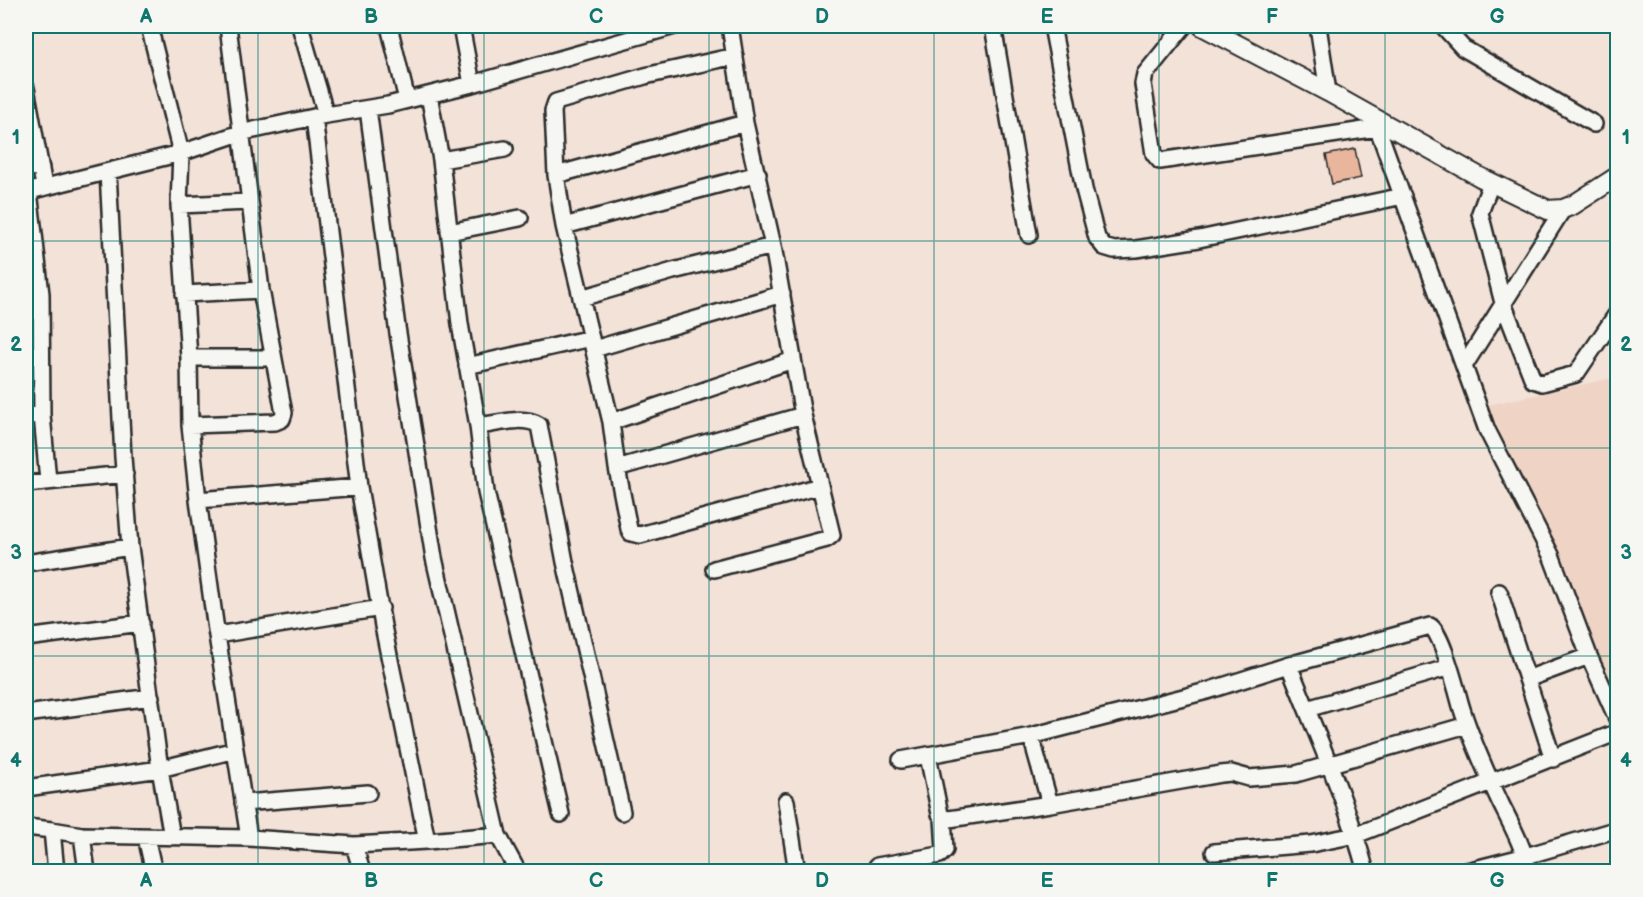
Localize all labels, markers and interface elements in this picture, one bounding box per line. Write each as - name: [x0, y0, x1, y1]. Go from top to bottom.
- text: A: [139, 5, 153, 29]
- text: B: [364, 5, 378, 29]
- text: C: [589, 5, 603, 29]
- text: D: [815, 5, 829, 29]
- text: E: [1041, 5, 1054, 29]
- text: F: [1266, 5, 1278, 29]
- text: G: [1490, 5, 1505, 29]
- text: 1: [12, 126, 20, 150]
- text: 1: [1622, 126, 1630, 150]
- text: 2: [10, 333, 22, 357]
- text: 2: [1620, 333, 1632, 357]
- text: 3: [10, 541, 22, 565]
- text: 3: [1620, 541, 1632, 565]
- text: 4: [10, 749, 22, 773]
- text: 4: [1620, 749, 1632, 773]
- text: A: [139, 869, 153, 893]
- text: B: [364, 869, 378, 893]
- text: C: [589, 869, 603, 893]
- text: D: [815, 869, 829, 893]
- text: E: [1041, 869, 1054, 893]
- text: F: [1266, 869, 1278, 893]
- text: G: [1490, 869, 1505, 893]

